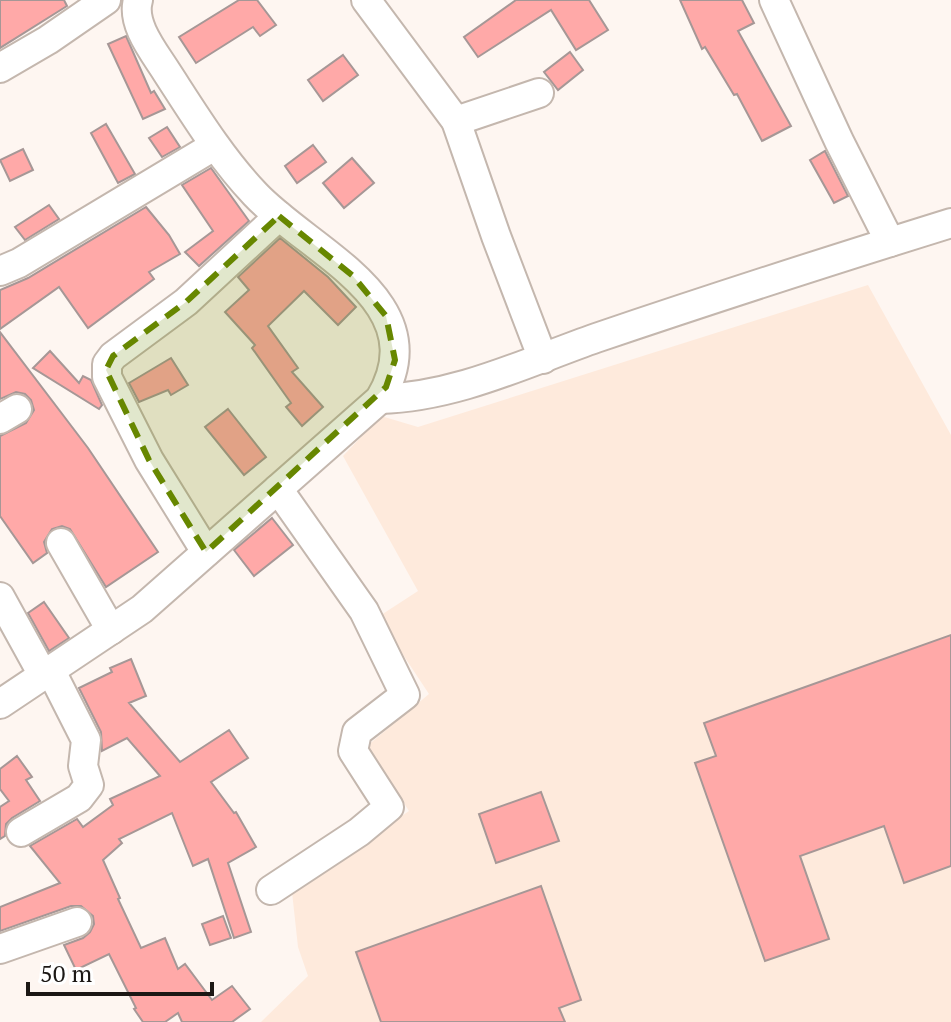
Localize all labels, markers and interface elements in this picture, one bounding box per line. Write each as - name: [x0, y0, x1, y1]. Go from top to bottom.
- scale bar: [28, 946, 212, 996]
- text: 50 m: [40, 957, 92, 989]

